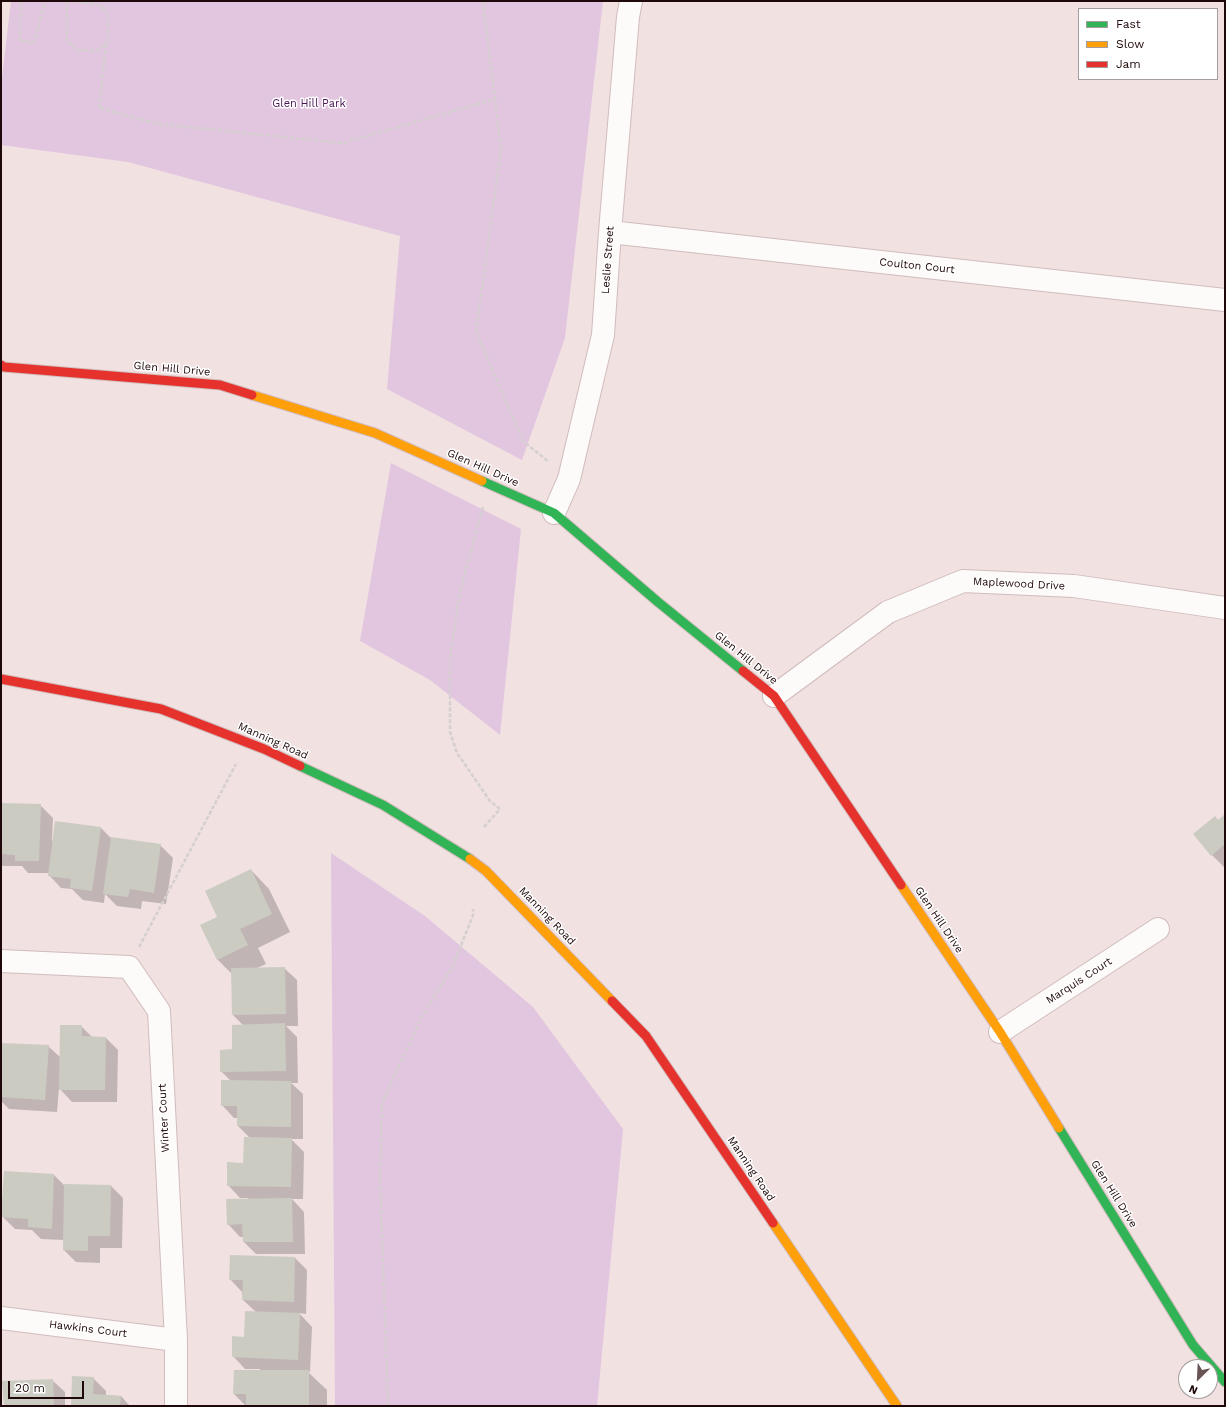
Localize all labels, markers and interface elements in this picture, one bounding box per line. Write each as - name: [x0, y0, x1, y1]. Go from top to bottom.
- legend: [1078, 8, 1218, 80]
- text: Fast: [1116, 17, 1141, 31]
- text: Slow: [1116, 37, 1144, 51]
- text: Jam: [1116, 57, 1141, 71]
- park label: Glen Hill Park: [272, 97, 346, 111]
- street label: Leslie Street: [599, 226, 617, 294]
- street label: Coulton Court: [879, 255, 955, 277]
- street label: Glen Hill Drive: [133, 359, 211, 379]
- street label: Glen Hill Drive: [445, 446, 521, 490]
- street label: Maplewood Drive: [973, 575, 1065, 593]
- street label: Glen Hill Drive: [712, 629, 780, 687]
- street label: Manning Road: [236, 720, 310, 762]
- street label: Manning Road: [516, 884, 578, 948]
- street label: Glen Hill Drive: [912, 884, 966, 956]
- street label: Marquis Court: [1044, 955, 1114, 1007]
- street label: Winter Court: [156, 1083, 172, 1153]
- street label: Manning Road: [724, 1134, 778, 1204]
- street label: Glen Hill Drive: [1088, 1158, 1140, 1230]
- street label: Hawkins Court: [48, 1318, 128, 1340]
- north arrow: [1178, 1359, 1218, 1399]
- scale bar: [10, 1373, 86, 1399]
- text: 20 m: [15, 1381, 45, 1395]
- text: N: [1187, 1382, 1200, 1397]

